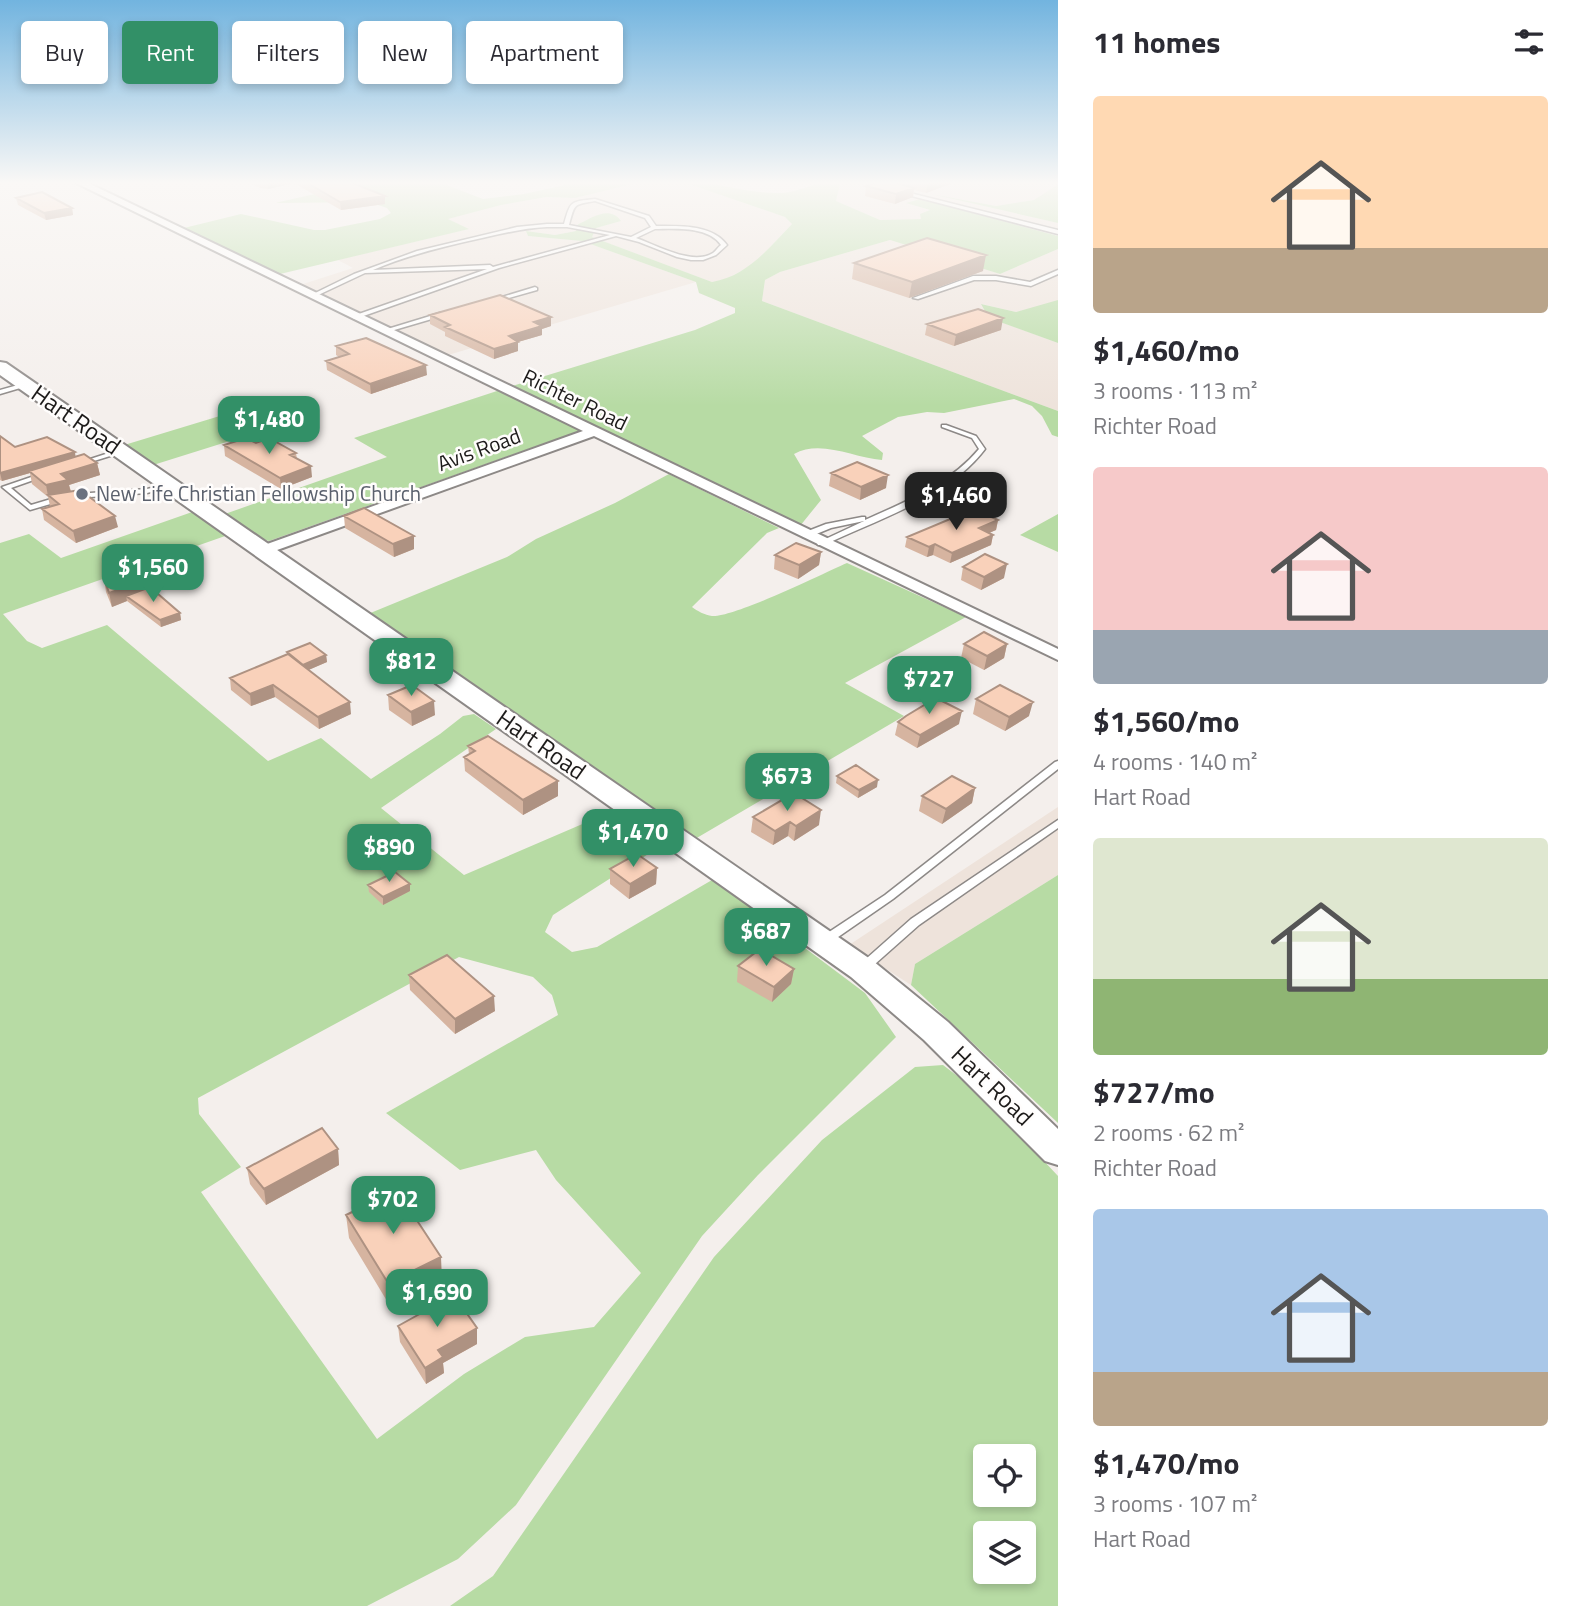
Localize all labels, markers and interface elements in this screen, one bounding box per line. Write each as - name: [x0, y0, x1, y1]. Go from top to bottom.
- text: 11 homes: [1093, 19, 1220, 65]
- chip: Buy: [21, 21, 108, 84]
- chip: Rent: [122, 21, 218, 84]
- chip: Filters: [232, 21, 344, 84]
- chip: New: [358, 21, 452, 84]
- chip: Apartment: [466, 21, 623, 84]
- icon: filters: [1510, 23, 1548, 61]
- icon: home: [1258, 142, 1384, 268]
- text: $1,460/mo: [1093, 327, 1239, 373]
- street label: Richter Road: [518, 360, 633, 438]
- text: 3 rooms · 113 m²: [1093, 373, 1257, 408]
- street label: Hart Road: [24, 375, 129, 463]
- pin: $1,480: [212, 396, 326, 456]
- text: $1,480: [234, 401, 304, 436]
- text: Richter Road: [1093, 408, 1217, 443]
- street label: Avis Road: [432, 419, 525, 479]
- pin: $1,460: [899, 472, 1013, 532]
- place label: New Life Christian Fellowship Church: [96, 477, 421, 509]
- text: $1,460: [921, 477, 991, 512]
- marker: New Life Christian Fellowship Church: [74, 486, 90, 502]
- icon: home: [1258, 513, 1384, 639]
- pin: $1,560: [96, 544, 210, 604]
- text: $1,560: [118, 549, 188, 584]
- pin: $812: [370, 638, 452, 698]
- text: $812: [385, 643, 437, 678]
- pin: $727: [888, 656, 970, 716]
- text: $727: [903, 661, 955, 696]
- text: $1,560/mo: [1093, 698, 1239, 744]
- street label: Hart Road: [489, 700, 594, 788]
- text: 4 rooms · 140 m²: [1093, 744, 1257, 779]
- pin: $673: [746, 754, 828, 813]
- text: $673: [761, 758, 813, 793]
- text: Hart Road: [1093, 779, 1191, 814]
- pin: $1,470: [576, 810, 690, 869]
- text: $1,470: [598, 814, 668, 849]
- pin: $890: [348, 824, 430, 884]
- text: $890: [363, 829, 415, 864]
- icon: home: [1258, 884, 1384, 1010]
- pin: $687: [725, 908, 807, 968]
- text: $687: [740, 913, 792, 948]
- street label: Hart Road: [943, 1037, 1042, 1134]
- text: $727/mo: [1093, 1069, 1215, 1115]
- text: 2 rooms · 62 m²: [1093, 1115, 1244, 1150]
- text: Richter Road: [1093, 1150, 1217, 1185]
- pin: $702: [352, 1176, 434, 1236]
- text: $702: [367, 1181, 419, 1216]
- icon: home: [1258, 1255, 1384, 1381]
- pin: $1,690: [380, 1270, 494, 1329]
- text: $1,690: [402, 1274, 472, 1309]
- text: $1,470/mo: [1093, 1440, 1239, 1486]
- map controls: [973, 1444, 1036, 1584]
- button: locate: [973, 1444, 1036, 1507]
- text: 3 rooms · 107 m²: [1093, 1486, 1257, 1521]
- button: layers: [973, 1521, 1036, 1584]
- text: Hart Road: [1093, 1521, 1191, 1556]

